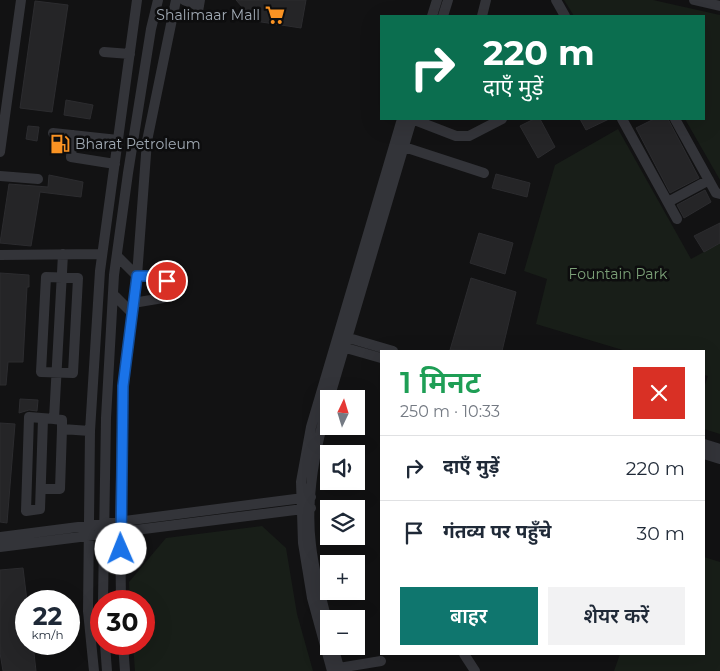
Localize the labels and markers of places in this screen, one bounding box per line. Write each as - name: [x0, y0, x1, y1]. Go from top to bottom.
- supermarket icon: Shalimaar Mall: [264, 4, 286, 26]
- place label: Shalimaar Mall: [156, 6, 260, 24]
- fuel station icon: Bharat Petroleum: [49, 133, 71, 155]
- place label: Bharat Petroleum: [75, 135, 201, 153]
- pin: [146, 260, 188, 302]

